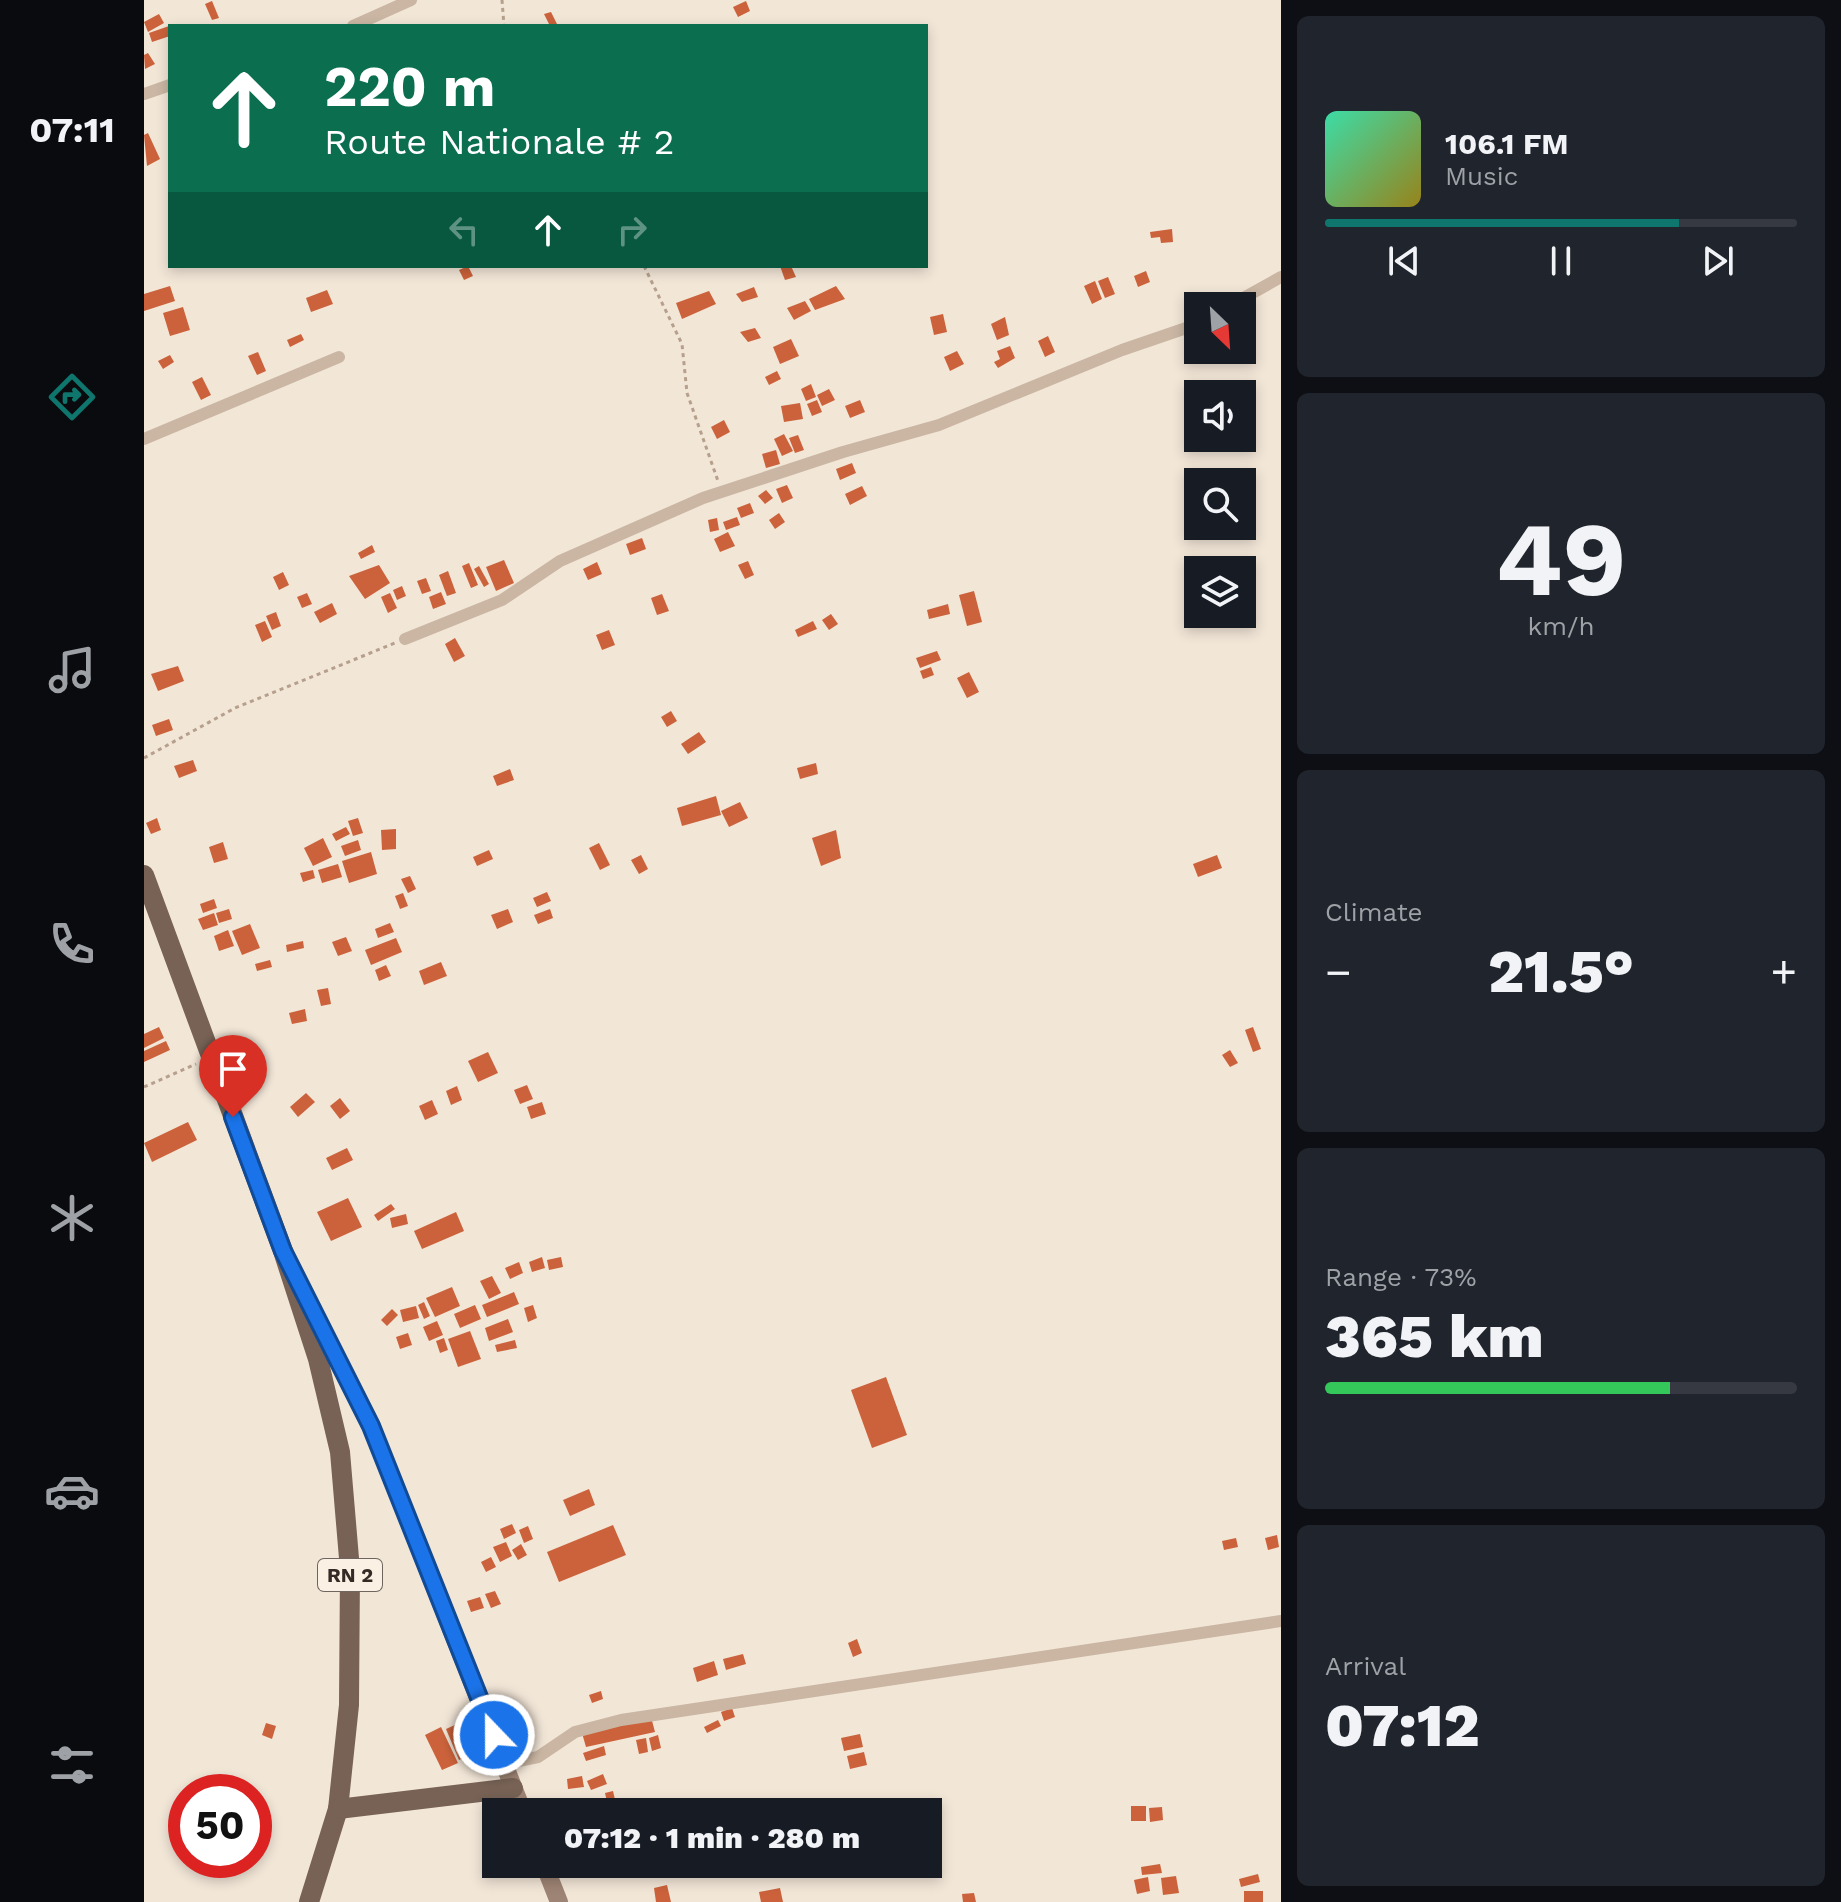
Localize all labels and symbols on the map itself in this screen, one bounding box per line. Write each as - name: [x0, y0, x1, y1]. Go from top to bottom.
- north arrow: [1184, 292, 1256, 364]
- pin: [199, 1035, 267, 1117]
- road number: RN 2: [318, 1559, 382, 1591]
- position arrow: [452, 1693, 536, 1777]
- speed limit sign: 50: [168, 1774, 272, 1878]

